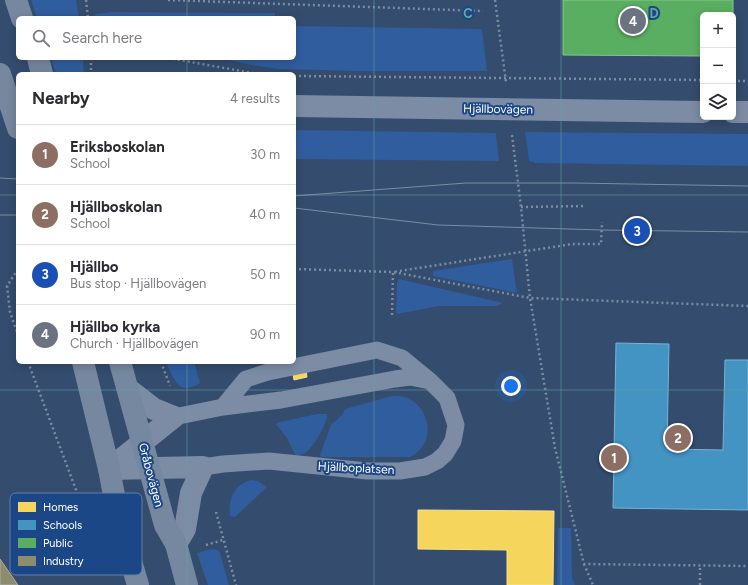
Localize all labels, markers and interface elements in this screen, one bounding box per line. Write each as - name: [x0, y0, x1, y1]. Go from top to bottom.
- text: C: [463, 6, 473, 21]
- pin: 4: [620, 6, 646, 36]
- text: D: [649, 6, 659, 21]
- map controls: [700, 12, 736, 120]
- button: +: [700, 12, 736, 48]
- search box: [16, 16, 296, 60]
- icon: search: [30, 27, 52, 49]
- text: Search here: [62, 29, 142, 47]
- button: −: [700, 48, 736, 84]
- button: layers: [700, 84, 736, 120]
- text: Nearby: [32, 88, 90, 108]
- text: 4 results: [230, 91, 280, 106]
- street label: Hjällbovägen: [463, 101, 533, 117]
- text: Eriksboskolan: [70, 138, 165, 156]
- text: 1: [42, 147, 48, 162]
- text: 30 m: [250, 147, 280, 162]
- text: School: [70, 156, 110, 171]
- text: Hjällboskolan: [70, 198, 162, 216]
- text: 2: [41, 207, 49, 222]
- text: 40 m: [249, 207, 280, 222]
- text: School: [70, 216, 110, 231]
- pin: 3: [624, 216, 650, 246]
- text: Hjällbo: [70, 258, 119, 276]
- text: 3: [41, 267, 49, 282]
- text: 50 m: [250, 267, 280, 282]
- text: Bus stop · Hjällbovägen: [70, 276, 206, 291]
- text: Hjällbo kyrka: [70, 318, 160, 336]
- text: 4: [41, 327, 49, 342]
- text: 90 m: [250, 327, 280, 342]
- text: Church · Hjällbovägen: [70, 336, 198, 351]
- your location: [501, 376, 521, 396]
- pin: 2: [665, 423, 691, 453]
- street label: Gråbovägen: [136, 441, 166, 509]
- pin: 1: [601, 443, 627, 473]
- street label: Hjällboplatsen: [317, 459, 395, 477]
- legend: [10, 493, 142, 575]
- text: Homes: [43, 501, 78, 514]
- text: Schools: [43, 519, 82, 532]
- text: Public: [43, 537, 73, 550]
- text: Industry: [43, 555, 84, 568]

